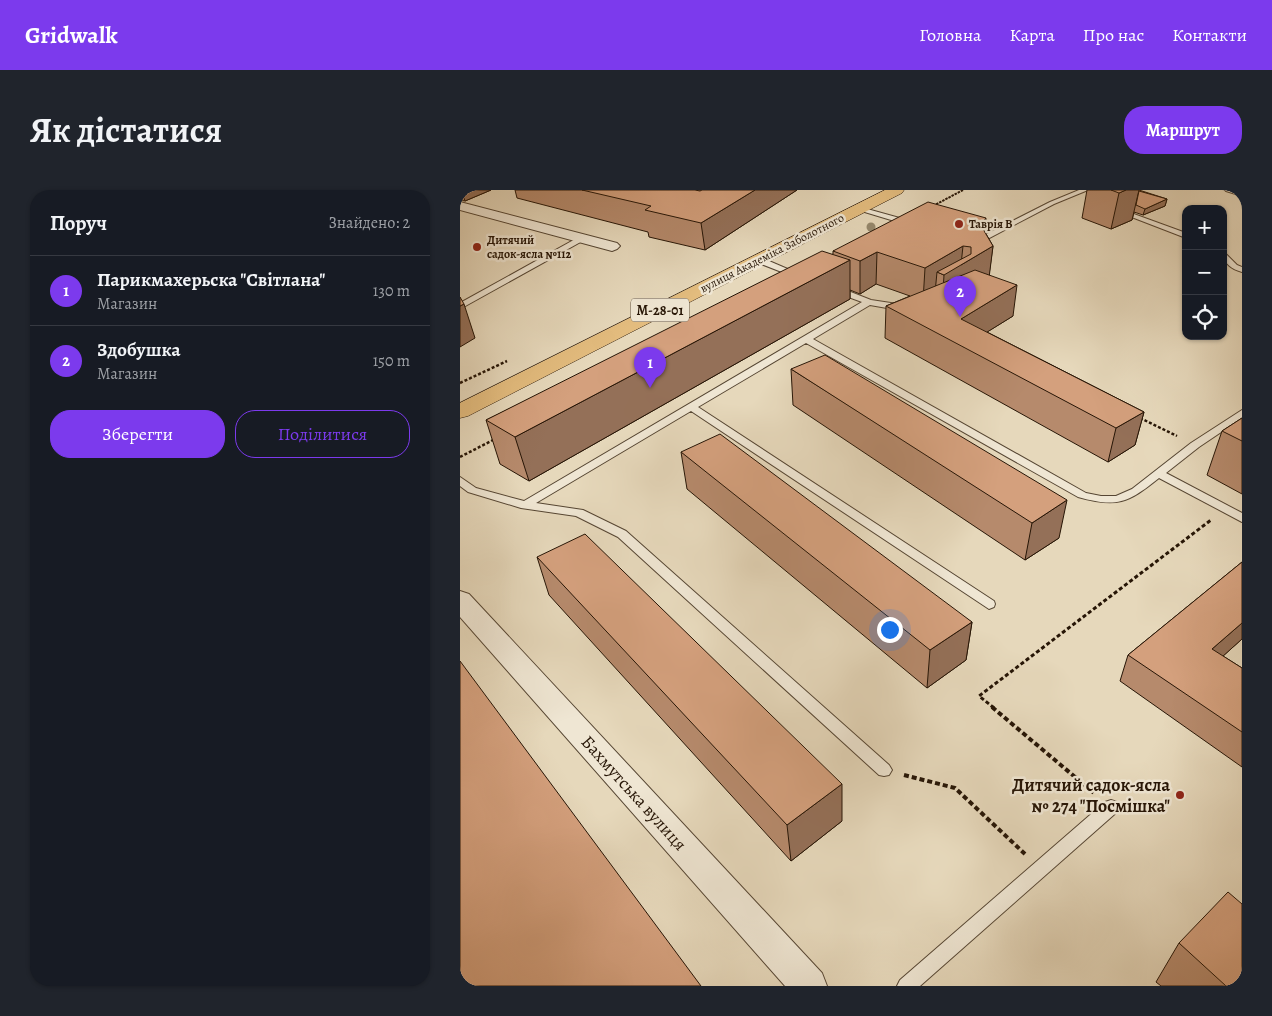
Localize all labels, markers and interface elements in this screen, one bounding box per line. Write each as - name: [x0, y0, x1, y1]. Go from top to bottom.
- text: Gridwalk: [25, 19, 118, 51]
- text: Головна: [919, 23, 981, 47]
- text: Карта: [1009, 23, 1055, 47]
- text: Про нас: [1083, 23, 1144, 47]
- text: Контакти: [1172, 23, 1247, 47]
- text: Як дістатися: [30, 106, 222, 154]
- button: Маршрут: [1124, 106, 1242, 154]
- map controls: [1182, 205, 1227, 340]
- button: +: [1182, 205, 1227, 250]
- text: Поруч: [50, 209, 107, 237]
- street label: вулиця Академіка Заболотного: [697, 210, 847, 296]
- text: Знайдено: 2: [329, 212, 410, 234]
- place label: Таврія В: [969, 216, 1013, 232]
- marker: Таврія В: [953, 218, 965, 230]
- place label: Дитячий садок-ясла №112: [487, 232, 571, 262]
- marker: Дитячий садок-ясла №112: [471, 241, 483, 253]
- button: −: [1182, 250, 1227, 295]
- text: Парикмахерьска "Світлана": [97, 267, 325, 293]
- pin: 2: [944, 276, 976, 317]
- text: 1: [63, 280, 69, 302]
- text: 130 m: [373, 280, 410, 302]
- text: Магазин: [97, 293, 157, 315]
- button: locate: [1182, 295, 1227, 340]
- road number: М-28-01: [631, 298, 689, 322]
- text: Здобушка: [97, 337, 180, 363]
- pin: 1: [634, 347, 666, 388]
- text: 2: [62, 350, 70, 372]
- text: 150 m: [373, 350, 410, 372]
- text: Магазин: [97, 363, 157, 385]
- button: Зберегти: [50, 410, 225, 458]
- button: Поділитися: [235, 410, 410, 458]
- your location: [877, 617, 903, 643]
- street label: Бахмутська вулиця: [576, 730, 692, 856]
- place label: Дитячий садок-ясла № 274 "Посмішка": [1012, 773, 1170, 818]
- marker: Дитячий садок-ясла № 274 "Посмішка": [1174, 789, 1186, 801]

